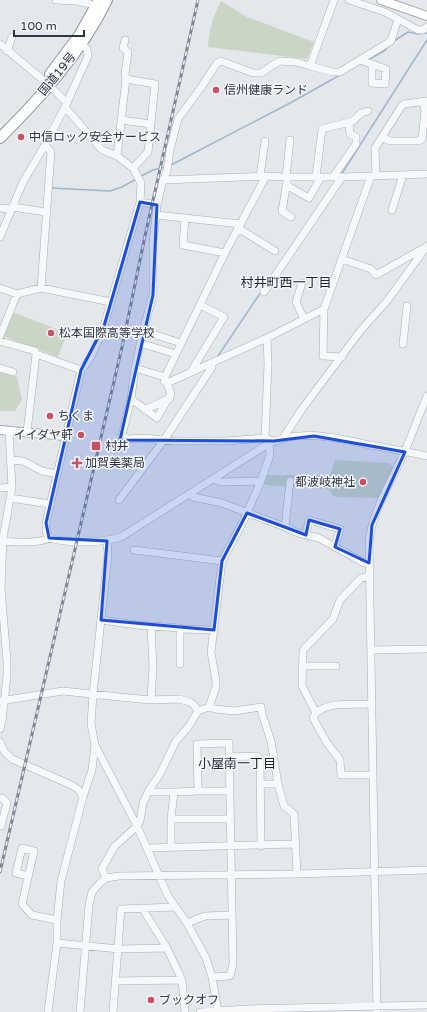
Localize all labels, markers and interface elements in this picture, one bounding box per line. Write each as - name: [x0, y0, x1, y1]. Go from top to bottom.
- scale bar: [14, 12, 84, 38]
- text: 100 m: [20, 19, 57, 33]
- street label: 国道19号: [35, 50, 79, 98]
- place label: 信州健康ランド: [224, 83, 308, 97]
- marker: 信州健康ランド: [211, 85, 221, 95]
- place label: 中信ロック安全サービス: [29, 130, 161, 144]
- marker: 中信ロック安全サービス: [16, 132, 26, 142]
- district label: 村井町西一丁目: [240, 275, 332, 291]
- place label: 松本国際高等学校: [59, 326, 155, 340]
- marker: 松本国際高等学校: [46, 328, 56, 338]
- place label: ちくま: [58, 409, 94, 423]
- marker: ちくま: [45, 411, 55, 421]
- place label: イイダヤ軒: [13, 428, 73, 442]
- marker: イイダヤ軒: [76, 430, 86, 440]
- place label: 村井: [105, 439, 129, 453]
- marker: 村井: [90, 440, 102, 452]
- place label: 加賀美薬局: [85, 456, 145, 470]
- marker: 加賀美薬局: [72, 458, 82, 468]
- place label: 都波岐神社: [295, 475, 355, 489]
- marker: 都波岐神社: [358, 477, 368, 487]
- district label: 小屋南一丁目: [198, 756, 276, 772]
- place label: ブックオフ: [159, 993, 219, 1007]
- marker: ブックオフ: [146, 995, 156, 1005]

